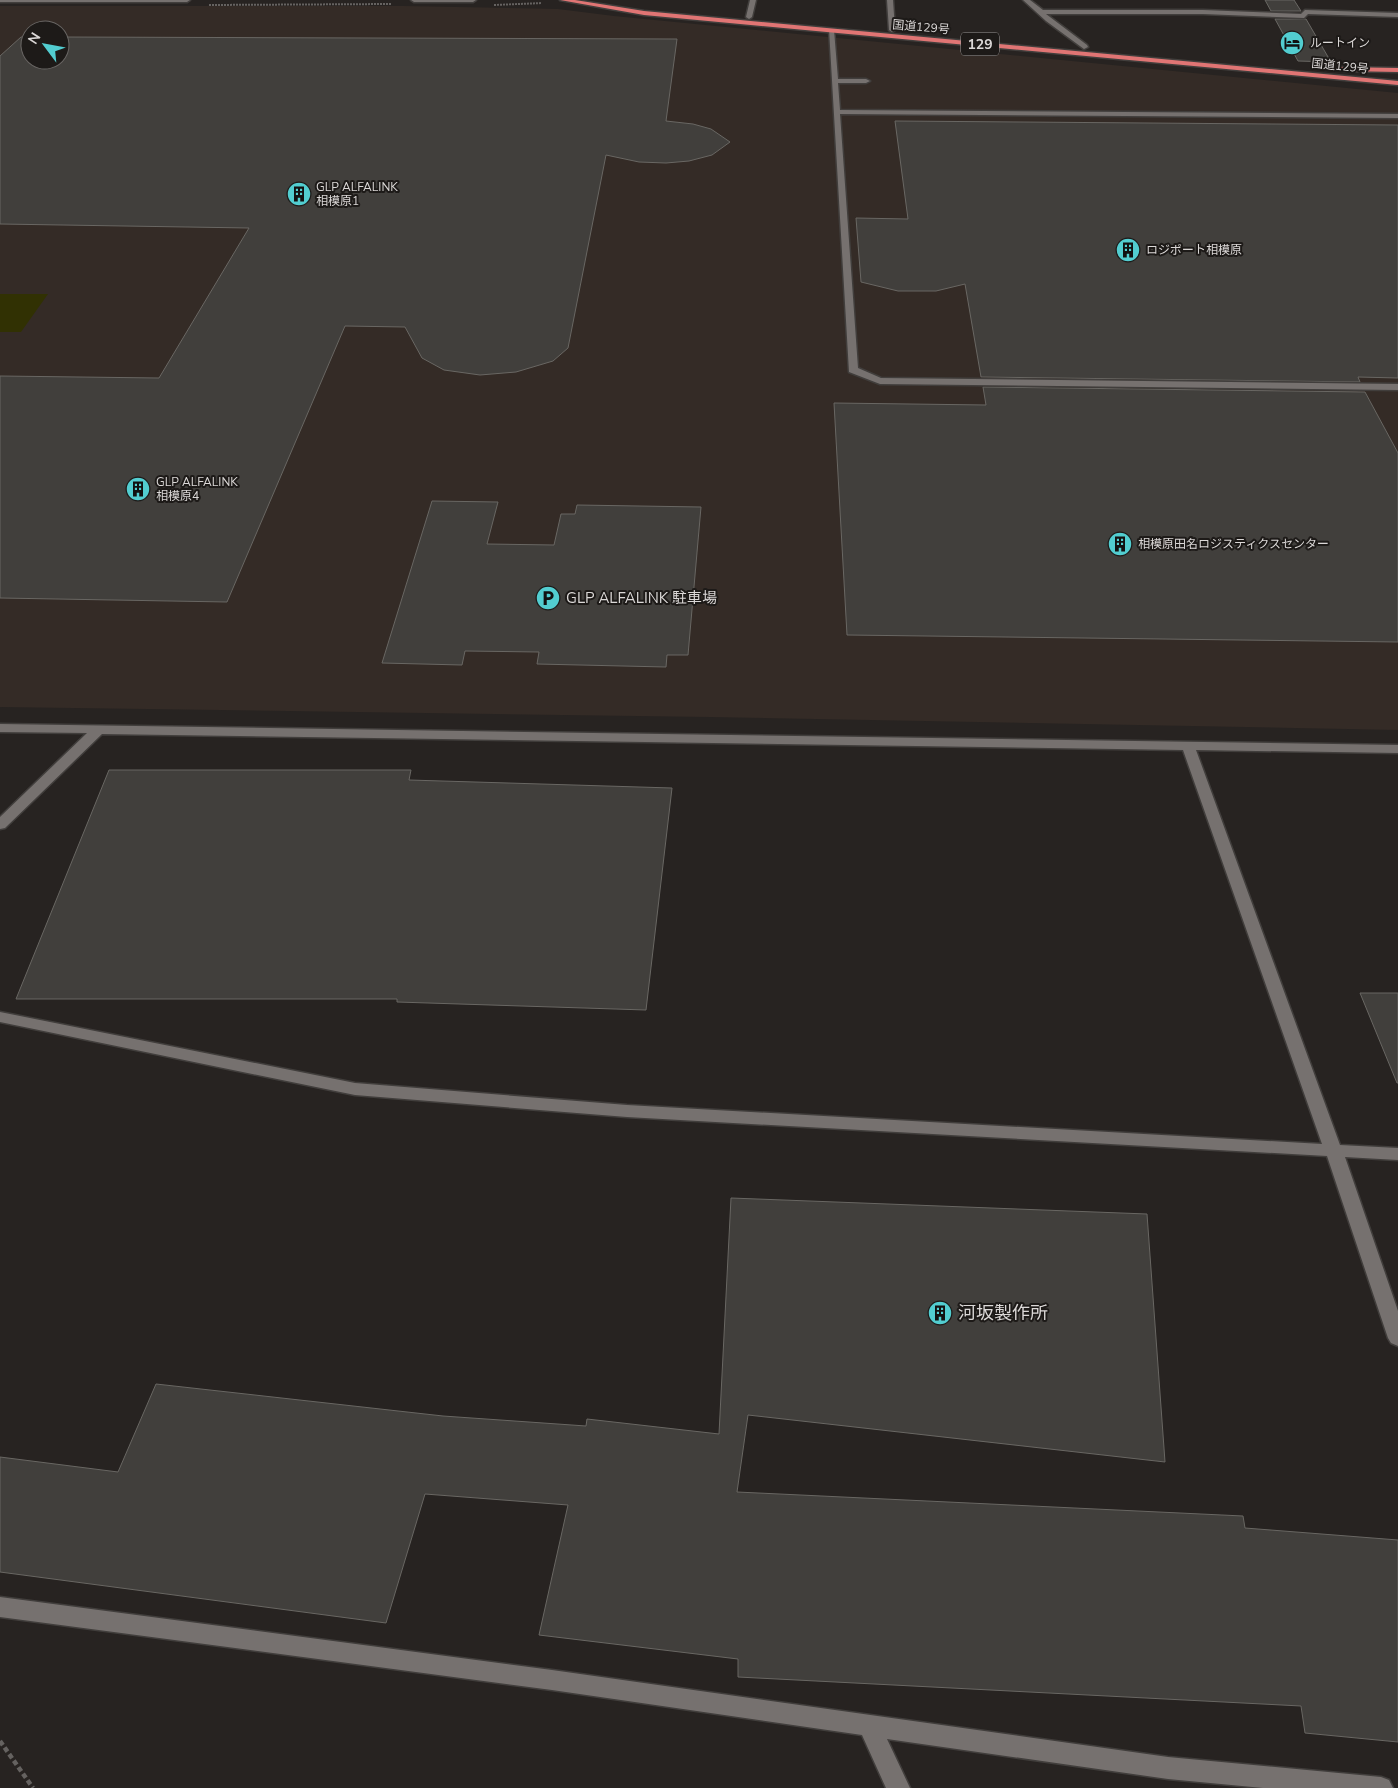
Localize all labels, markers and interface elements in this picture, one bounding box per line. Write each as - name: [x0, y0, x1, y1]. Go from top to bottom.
- street label: 国道129号: [892, 17, 950, 37]
- north arrow: [20, 20, 70, 70]
- text: N: [24, 29, 45, 48]
- hotel icon: ルートイン: [1279, 30, 1305, 56]
- road number: 129: [961, 33, 999, 56]
- place label: ルートイン: [1310, 35, 1370, 51]
- street label: 国道129号: [1311, 55, 1369, 77]
- place label: GLP ALFALINK 相模原1: [316, 179, 398, 209]
- building icon: GLP ALFALINK 相模原1: [286, 181, 312, 207]
- building icon: ロジポート相模原: [1115, 237, 1141, 263]
- place label: ロジポート相模原: [1146, 242, 1242, 258]
- place label: GLP ALFALINK 相模原4: [156, 474, 238, 504]
- building icon: GLP ALFALINK 相模原4: [125, 476, 151, 502]
- building icon: 相模原田名ロジスティクスセンター: [1107, 531, 1133, 557]
- place label: 相模原田名ロジスティクスセンター: [1138, 536, 1329, 552]
- parking icon: GLP ALFALINK 駐車場: [535, 585, 561, 611]
- place label: GLP ALFALINK 駐車場: [566, 588, 717, 608]
- building icon: 河坂製作所: [927, 1300, 953, 1326]
- place label: 河坂製作所: [958, 1301, 1048, 1325]

